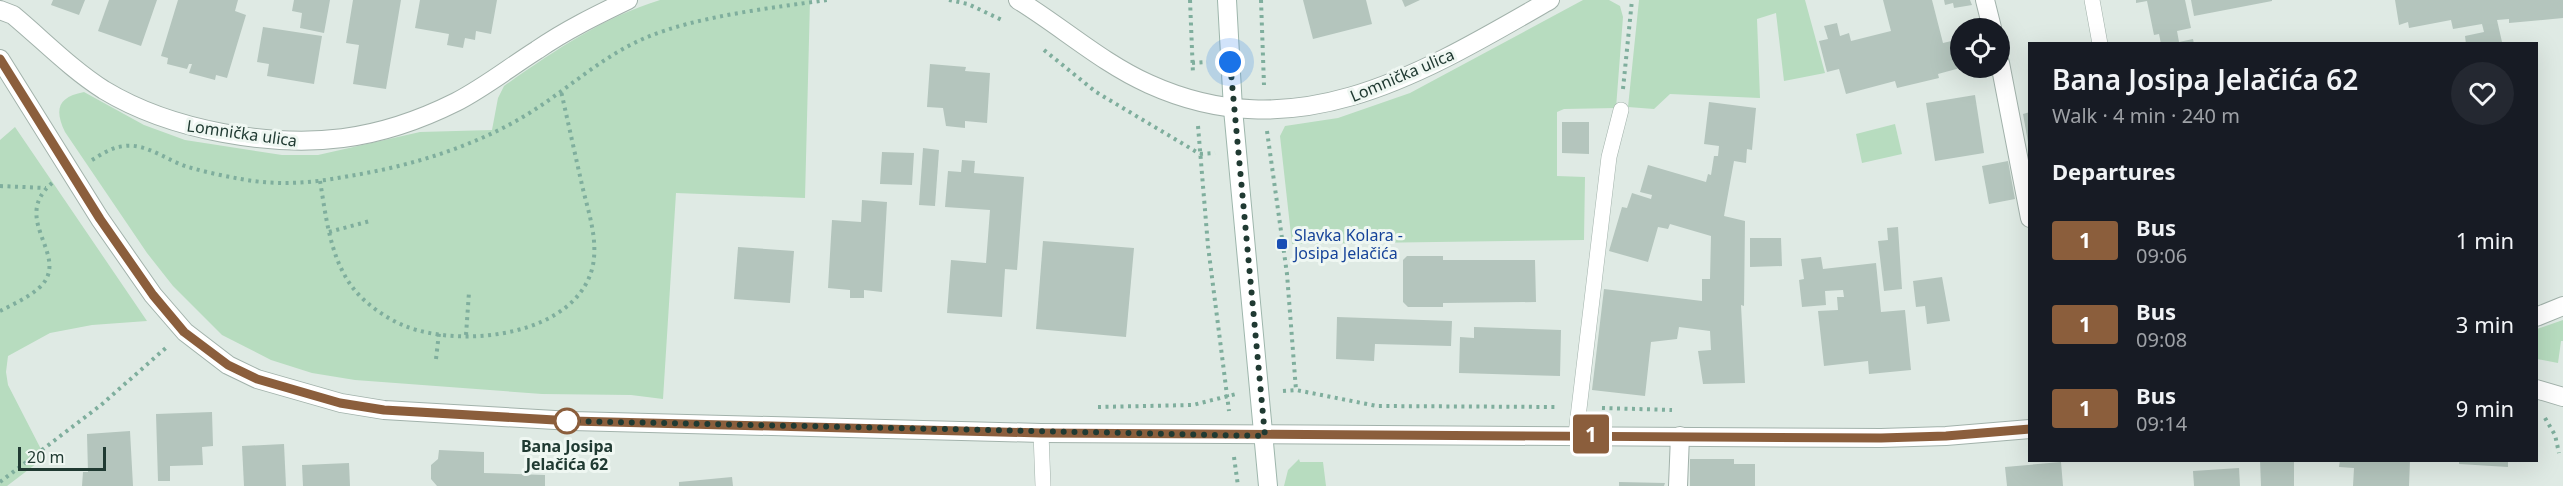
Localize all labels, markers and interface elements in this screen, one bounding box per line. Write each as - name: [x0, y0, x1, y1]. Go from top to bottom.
- map controls: [1950, 18, 2010, 78]
- button: locate: [1950, 18, 2010, 78]
- street label: Lomnička ulica: [1347, 43, 1457, 107]
- your location: [1215, 47, 1245, 77]
- text: Bana Josipa Jelačića 62: [2052, 60, 2358, 98]
- button: heart: [2451, 62, 2514, 125]
- text: Walk · 4 min · 240 m: [2052, 102, 2240, 129]
- street label: Lomnička ulica: [185, 114, 299, 152]
- text: Departures: [2052, 156, 2176, 186]
- text: Bus: [2136, 212, 2176, 242]
- place label: Slavka Kolara - Josipa Jelačića: [1292, 224, 1403, 264]
- text: 1 min: [2456, 225, 2514, 255]
- text: 1: [2079, 226, 2091, 254]
- marker: Slavka Kolara - Josipa Jelačića: [1275, 237, 1289, 251]
- text: 09:06: [2136, 242, 2187, 269]
- text: Bus: [2136, 296, 2176, 326]
- text: 3 min: [2456, 309, 2514, 339]
- text: 1: [2079, 310, 2091, 338]
- text: 09:08: [2136, 326, 2187, 353]
- text: Bus: [2136, 380, 2176, 410]
- text: 9 min: [2456, 393, 2514, 423]
- text: 1: [2079, 394, 2091, 422]
- marker: Bana Josipa Jelačića 62: [554, 408, 580, 434]
- text: 09:14: [2136, 410, 2187, 437]
- line badge: 1: [1572, 414, 1610, 454]
- text: 1: [1585, 420, 1597, 448]
- place label: Bana Josipa Jelačića 62: [521, 435, 613, 475]
- scale bar: [18, 444, 106, 472]
- text: 20 m: [27, 446, 64, 468]

